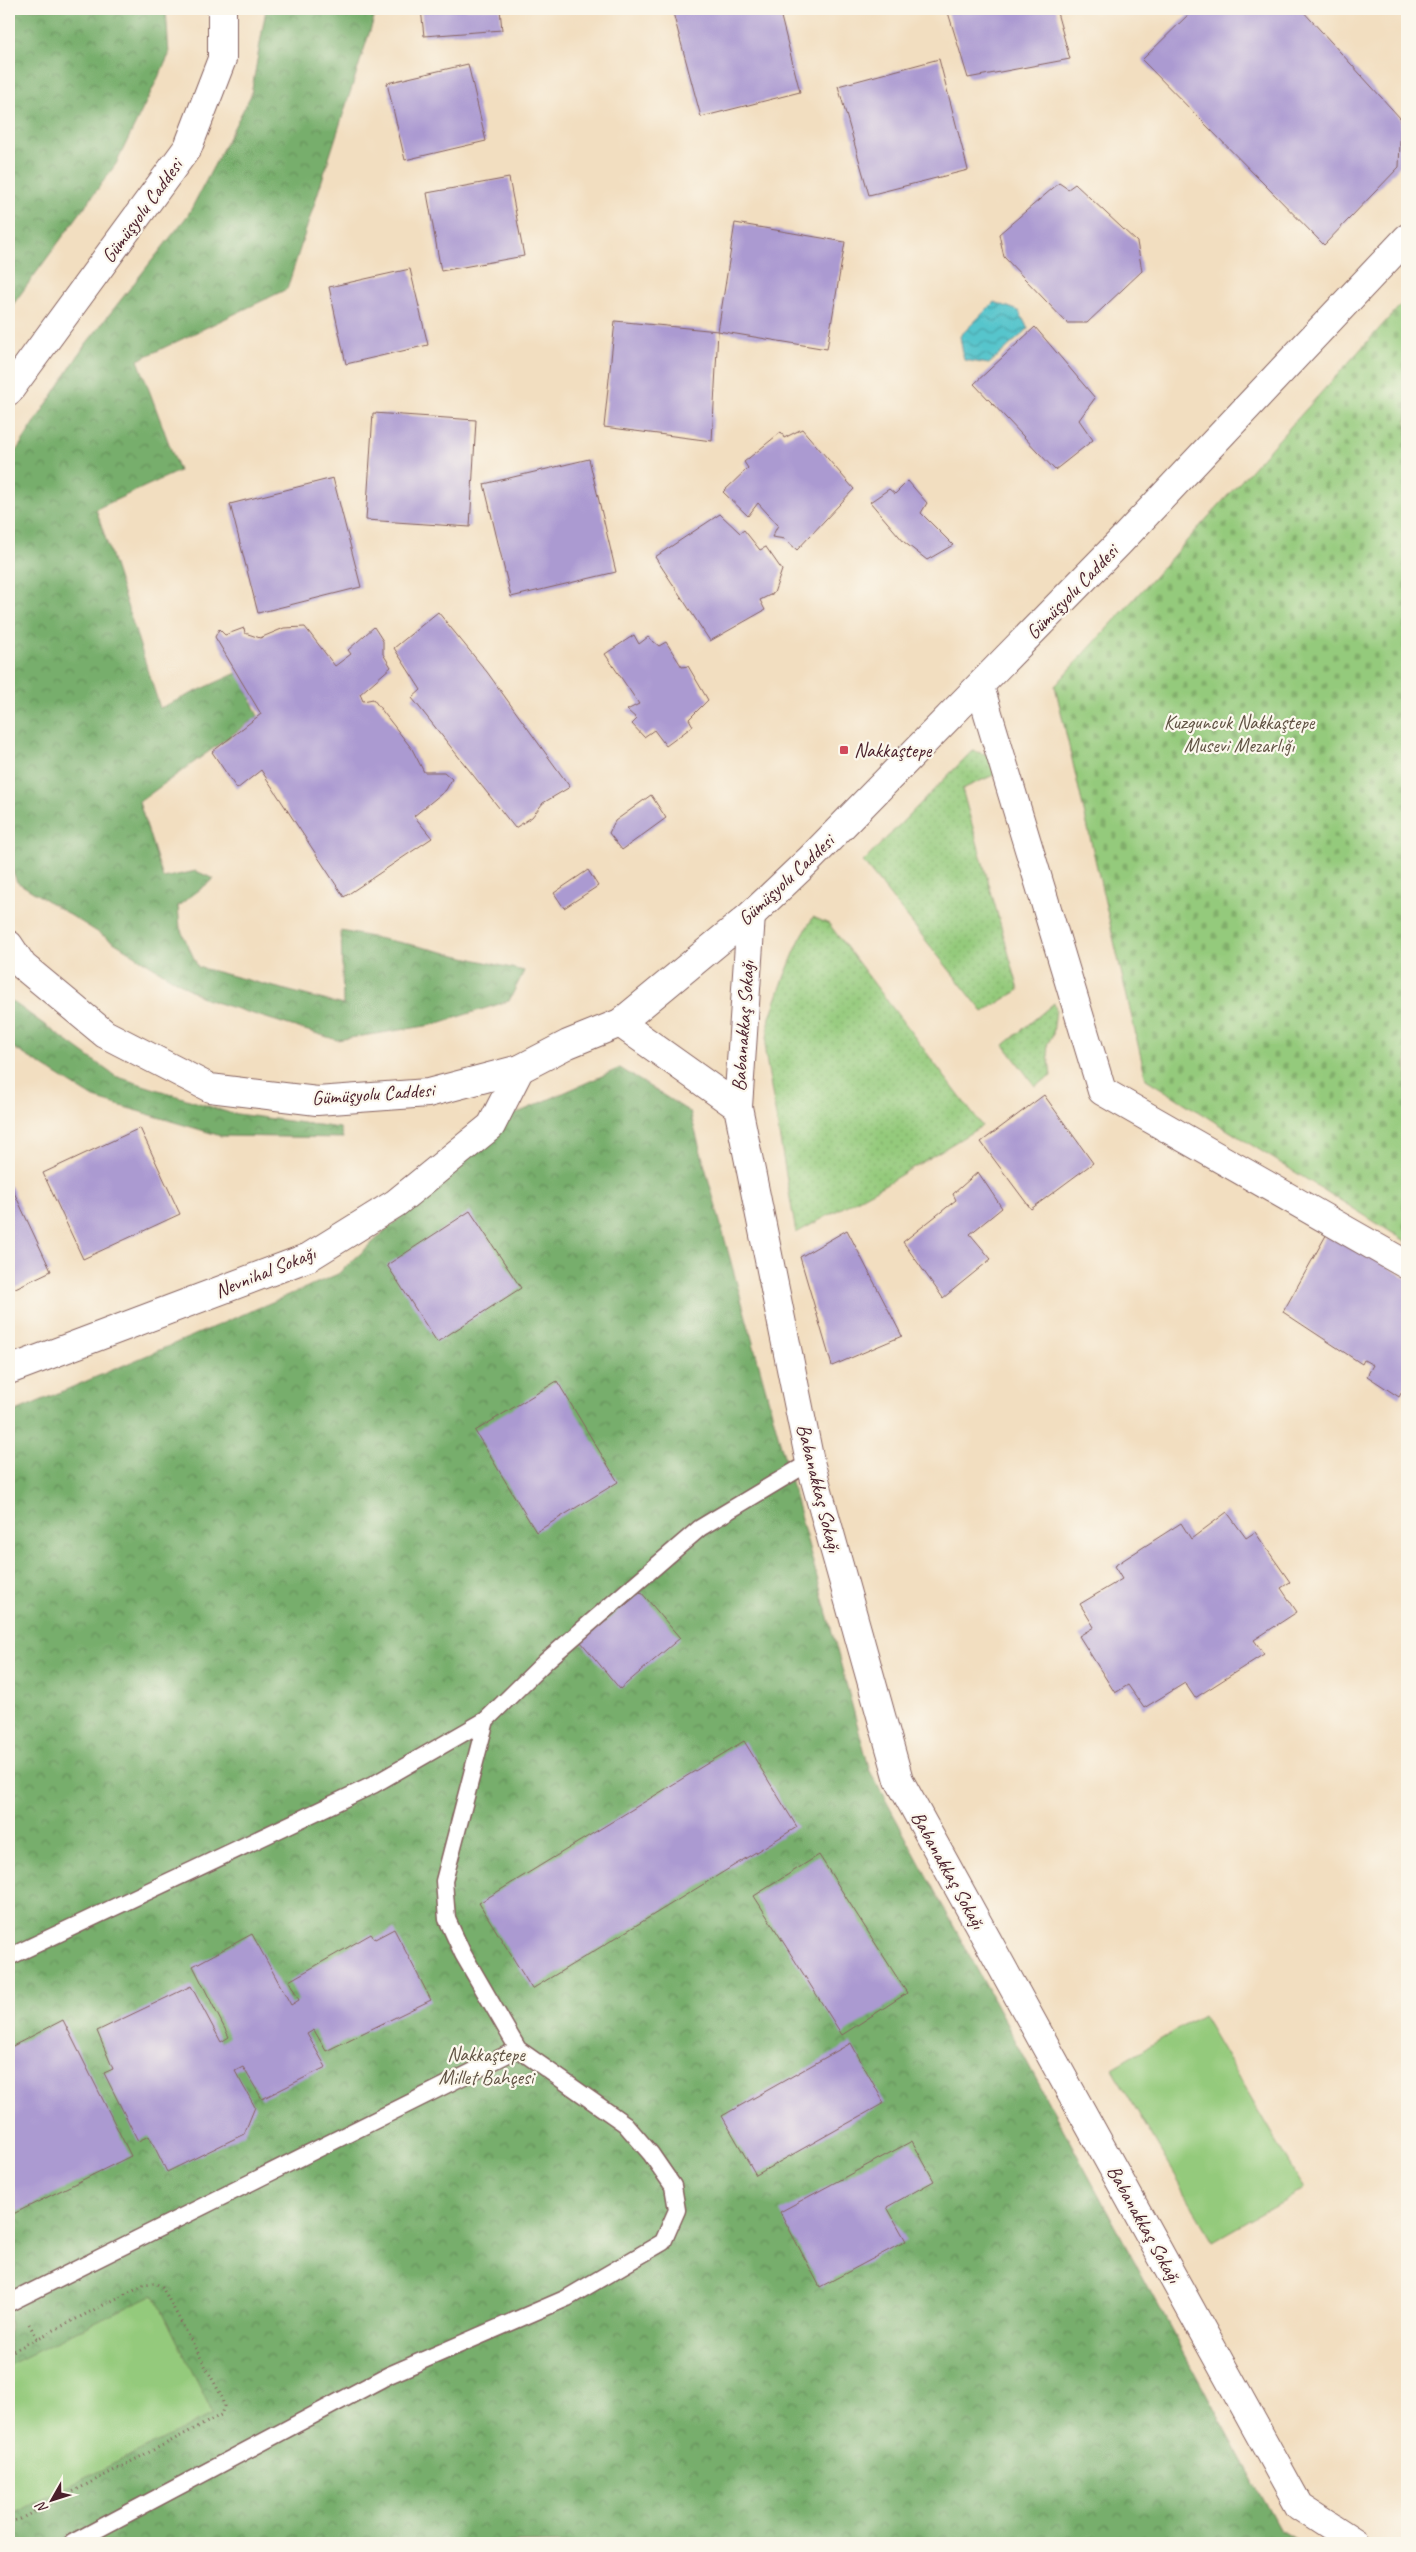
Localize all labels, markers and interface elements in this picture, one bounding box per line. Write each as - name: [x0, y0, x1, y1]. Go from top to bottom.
- street label: Gümüşyolu Caddesi: [96, 152, 189, 268]
- street label: Gümüşyolu Caddesi: [1020, 538, 1125, 645]
- park label: Kuzguncuk Nakkaştepe Musevi Mezarlığı: [1164, 710, 1316, 758]
- place label: Nakkaştepe: [854, 738, 933, 763]
- marker: Nakkaştepe: [838, 744, 850, 756]
- street label: Gümüşyolu Caddesi: [733, 828, 841, 931]
- street label: Babanakkaş Sokağı: [726, 959, 760, 1092]
- street label: Gümüşyolu Caddesi: [311, 1077, 437, 1111]
- street label: Nevnihal Sokağı: [211, 1240, 320, 1303]
- street label: Babanakkaş Sokağı: [791, 1422, 847, 1556]
- street label: Babanakkaş Sokağı: [905, 1807, 991, 1934]
- park label: Nakkaştepe Millet Bahçesi: [438, 2042, 536, 2090]
- street label: Babanakkaş Sokağı: [1101, 2161, 1187, 2288]
- north arrow: [28, 2474, 78, 2524]
- text: N: [31, 2497, 52, 2517]

